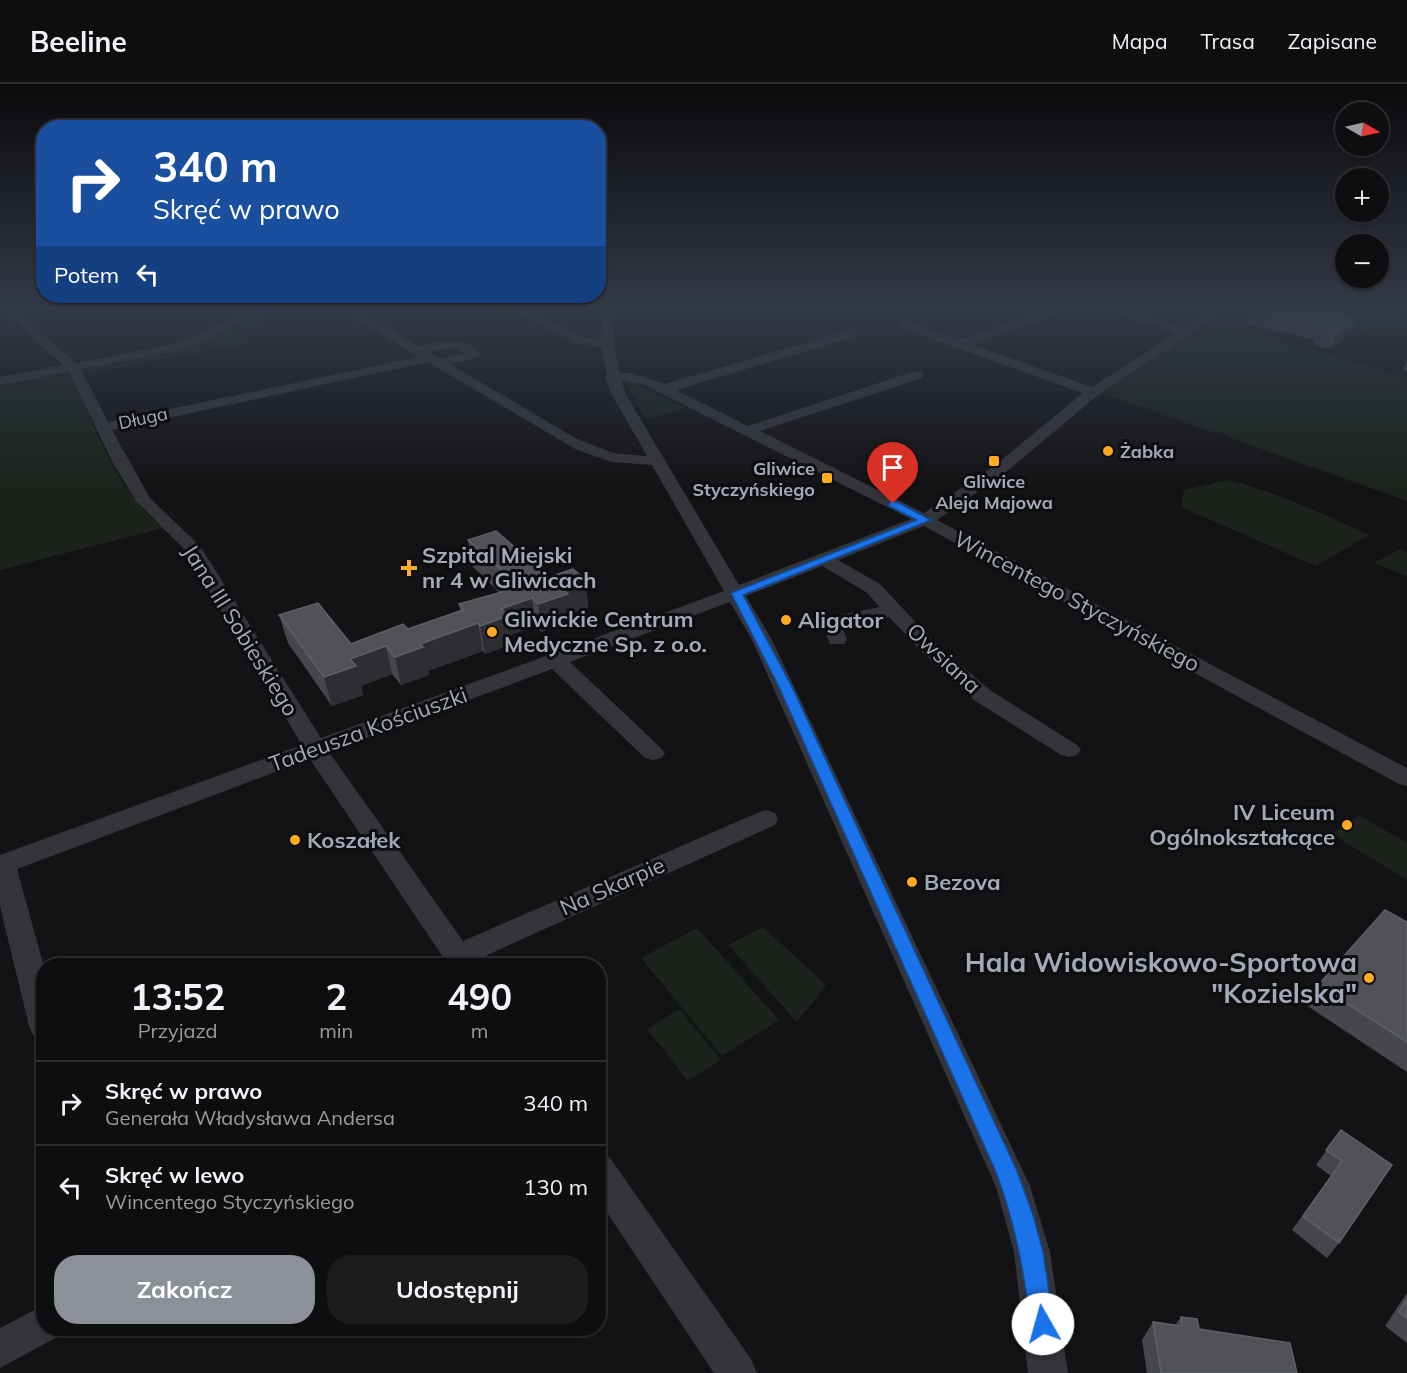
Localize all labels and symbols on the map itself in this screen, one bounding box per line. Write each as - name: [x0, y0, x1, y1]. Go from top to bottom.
- north arrow: [1335, 102, 1389, 156]
- street label: Długa: [116, 402, 170, 434]
- place label: Żabka: [1120, 440, 1174, 463]
- pin: [867, 442, 918, 504]
- marker: Żabka: [1101, 444, 1115, 458]
- marker: Gliwice Aleja Majowa: [987, 454, 1001, 468]
- place label: Gliwice Styczyńskiego: [693, 457, 815, 501]
- place label: Gliwice Aleja Majowa: [935, 470, 1053, 514]
- marker: Gliwice Styczyńskiego: [820, 471, 834, 485]
- street label: Wincentego Styczyńskiego: [949, 524, 1205, 678]
- street label: Jana III Sobieskiego: [177, 539, 305, 721]
- place label: Szpital Miejski nr 4 w Gliwicach: [422, 541, 597, 594]
- marker: Szpital Miejski nr 4 w Gliwicach: [400, 559, 418, 577]
- place label: Gliwickie Centrum Medyczne Sp. z o.o.: [504, 605, 707, 658]
- place label: Aligator: [798, 606, 884, 634]
- marker: Aligator: [779, 613, 793, 627]
- street label: Owsiana: [901, 617, 987, 699]
- marker: Gliwickie Centrum Medyczne Sp. z o.o.: [485, 625, 499, 639]
- street label: Tadeusza Kościuszki: [265, 680, 471, 778]
- place label: IV Liceum Ogólnokształcące: [1149, 798, 1335, 851]
- marker: IV Liceum Ogólnokształcące: [1340, 818, 1354, 832]
- place label: Koszałek: [307, 826, 401, 854]
- marker: Koszałek: [288, 833, 302, 847]
- street label: Na Skarpie: [555, 850, 669, 922]
- place label: Bezova: [924, 868, 1001, 896]
- marker: Bezova: [905, 875, 919, 889]
- place label: Hala Widowiskowo-Sportowa "Kozielska": [965, 945, 1357, 1010]
- marker: Hala Widowiskowo-Sportowa "Kozielska": [1362, 971, 1376, 985]
- position arrow: [1011, 1292, 1075, 1356]

